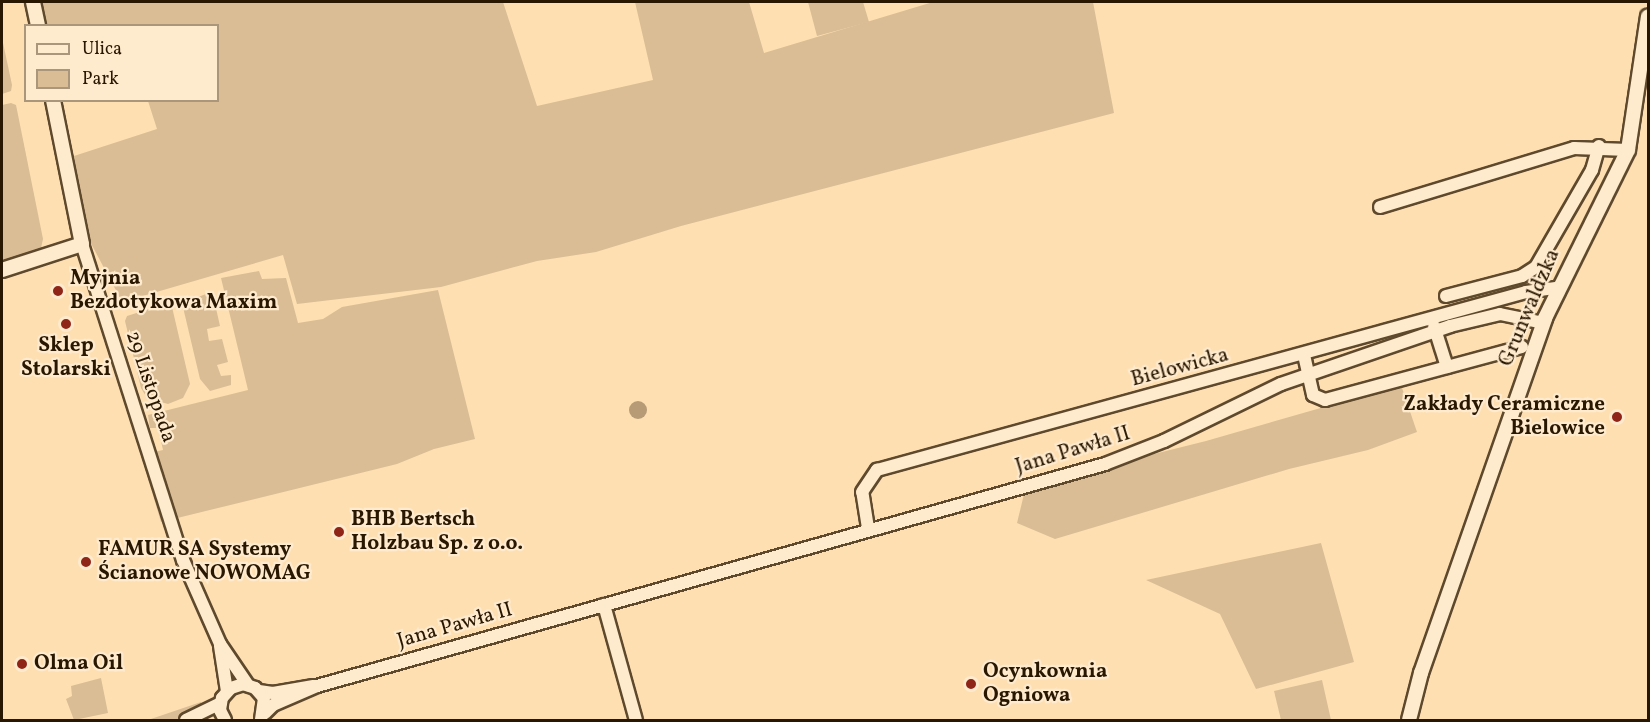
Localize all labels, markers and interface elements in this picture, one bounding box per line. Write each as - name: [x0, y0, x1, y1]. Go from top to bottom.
- legend: [24, 24, 219, 102]
- text: Ulica: [82, 37, 122, 62]
- text: Park: [82, 67, 119, 92]
- street label: Grunwaldzka: [1494, 246, 1566, 370]
- place label: Myjnia Bezdotykowa Maxim: [70, 266, 277, 316]
- marker: Myjnia Bezdotykowa Maxim: [51, 284, 65, 298]
- marker: Sklep Stolarski: [59, 317, 73, 331]
- street label: 29 Listopada: [119, 328, 181, 446]
- place label: Sklep Stolarski: [21, 333, 111, 383]
- street label: Bielowicka: [1128, 343, 1232, 393]
- place label: Zakłady Ceramiczne Bielowice: [1403, 392, 1605, 442]
- marker: Zakłady Ceramiczne Bielowice: [1610, 410, 1624, 424]
- street label: Jana Pawła II: [1013, 422, 1133, 480]
- place label: BHB Bertsch Holzbau Sp. z o.o.: [351, 507, 523, 557]
- marker: BHB Bertsch Holzbau Sp. z o.o.: [332, 525, 346, 539]
- place label: FAMUR SA Systemy Ścianowe NOWOMAG: [98, 537, 311, 587]
- marker: FAMUR SA Systemy Ścianowe NOWOMAG: [79, 555, 93, 569]
- street label: Jana Pawła II: [395, 598, 515, 654]
- place label: Olma Oil: [34, 651, 123, 677]
- marker: Olma Oil: [15, 657, 29, 671]
- place label: Ocynkownia Ogniowa: [983, 659, 1107, 709]
- marker: Ocynkownia Ogniowa: [964, 677, 978, 691]

